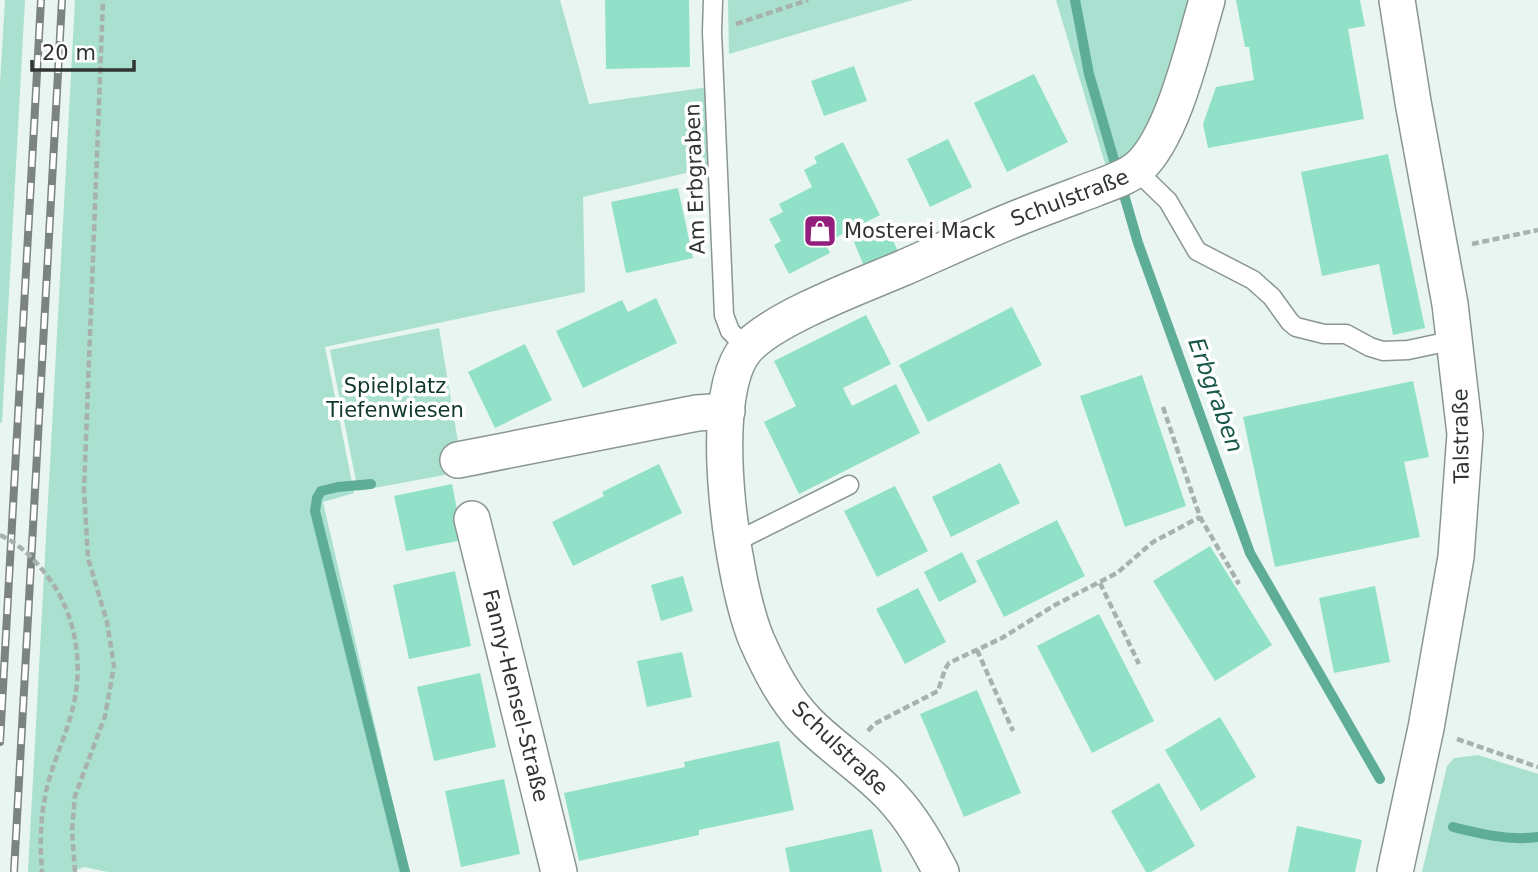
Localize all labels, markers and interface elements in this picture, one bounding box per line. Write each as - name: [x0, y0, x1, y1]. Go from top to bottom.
- scale bar: [32, 28, 133, 72]
- text: 20 m: [42, 41, 96, 65]
- street label: Am Erbgraben: [680, 103, 710, 255]
- street label: Schulstraße: [1007, 164, 1133, 231]
- shop icon: Mosterei Mack: [801, 212, 839, 250]
- place label: Mosterei Mack: [844, 219, 996, 243]
- water label: Erbgraben: [1183, 334, 1249, 456]
- park label: Spielplatz Tiefenwiesen: [325, 374, 464, 422]
- street label: Talstraße: [1448, 388, 1474, 485]
- street label: Fanny-Hensel-Straße: [478, 587, 553, 804]
- street label: Schulstraße: [787, 696, 893, 800]

